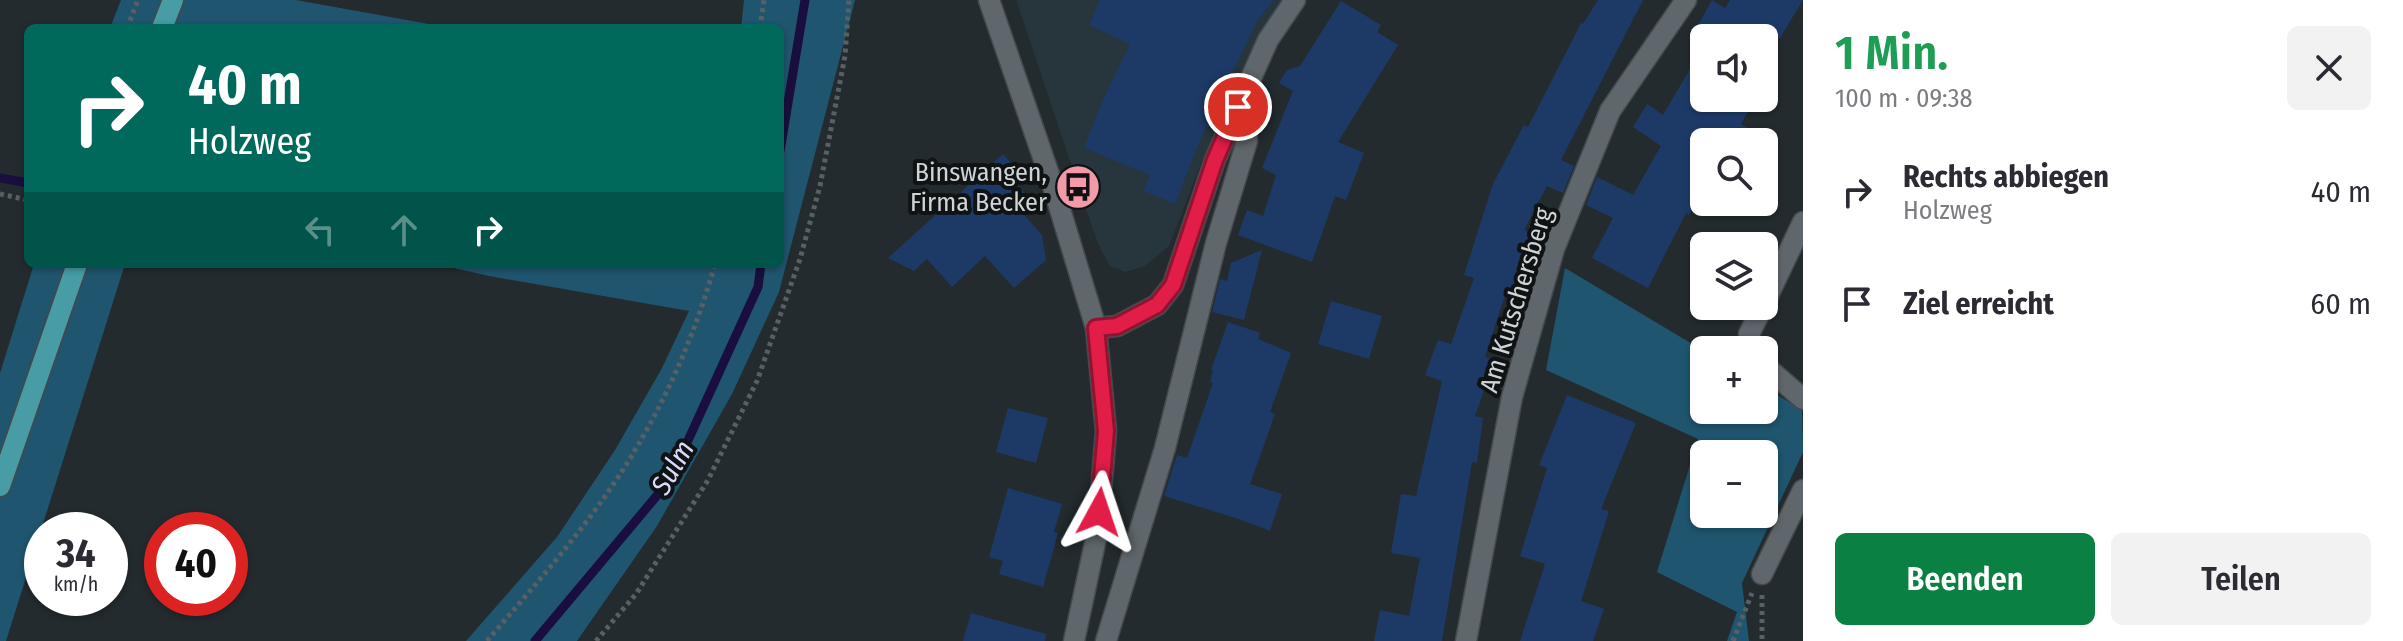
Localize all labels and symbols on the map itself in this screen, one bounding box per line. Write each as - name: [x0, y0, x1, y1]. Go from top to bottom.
- pin: [1204, 73, 1272, 141]
- place label: Binswangen, Firma Becker: [910, 157, 1047, 218]
- bus stop icon: Binswangen, Firma Becker: [1054, 163, 1102, 211]
- street label: Am Kutschersberg: [1474, 203, 1560, 396]
- water label: Sulm: [643, 434, 701, 501]
- position arrow: [1057, 470, 1141, 554]
- speed limit sign: 40: [144, 512, 248, 616]

